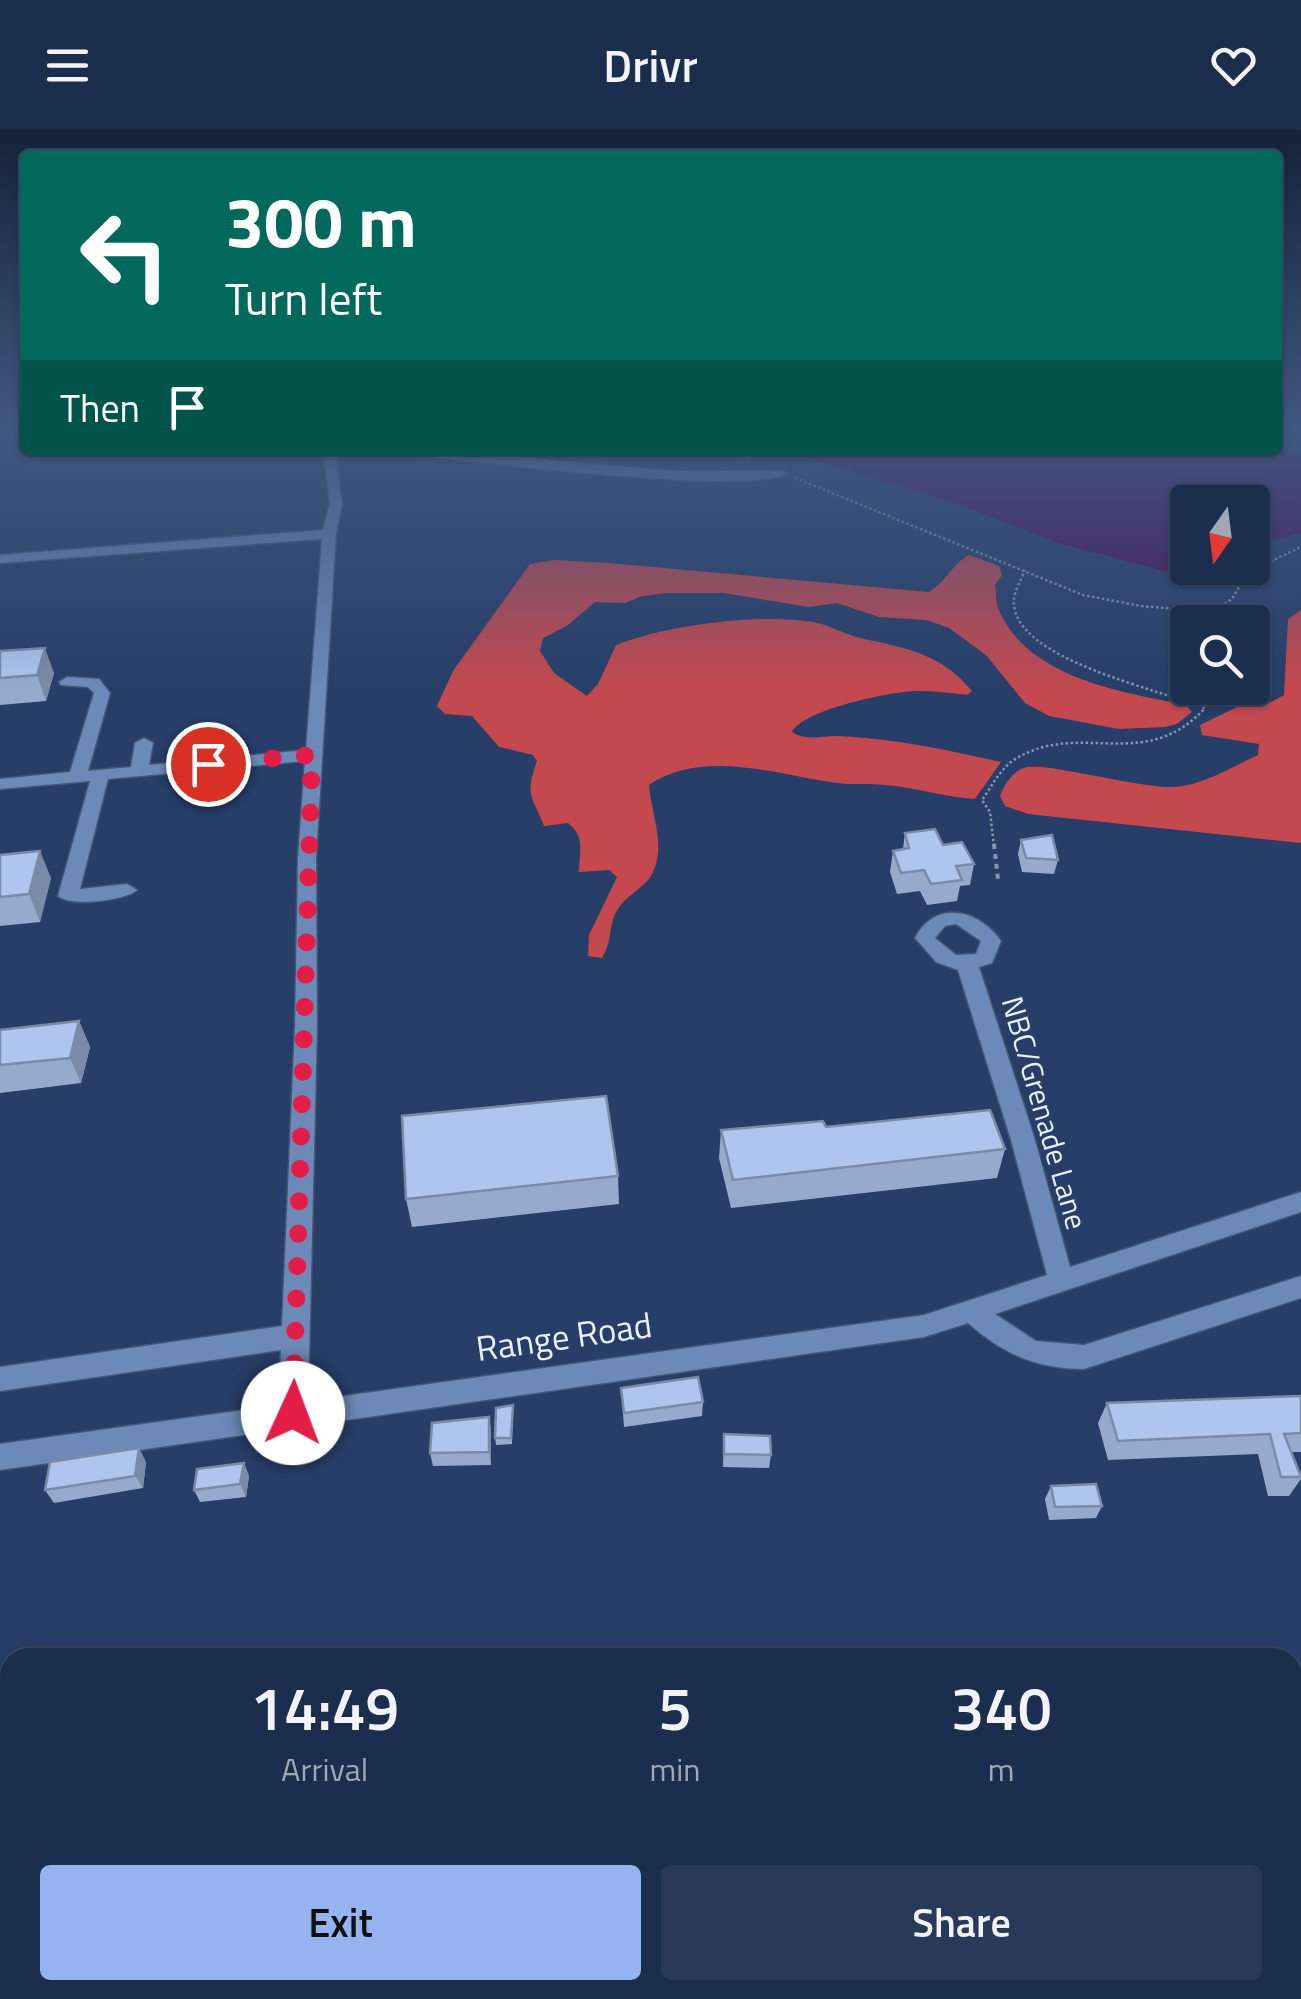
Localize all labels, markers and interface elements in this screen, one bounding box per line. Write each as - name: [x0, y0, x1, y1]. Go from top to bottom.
- text: Drivr: [603, 31, 698, 99]
- icon: menu: [40, 38, 95, 93]
- icon: heart: [1206, 38, 1261, 93]
- text: 300 m: [225, 168, 417, 274]
- icon: left: [60, 190, 190, 320]
- text: Turn left: [225, 264, 382, 332]
- text: Then: [60, 379, 140, 437]
- icon: arrive: [160, 380, 215, 435]
- north arrow: [1170, 485, 1270, 585]
- map controls: [1170, 485, 1270, 705]
- button: search: [1170, 605, 1270, 705]
- pin: [166, 722, 251, 807]
- icon: arrive: [181, 737, 236, 792]
- street label: NBC/Grenade Lane: [990, 991, 1100, 1235]
- street label: Range Road: [472, 1297, 655, 1375]
- position arrow: [241, 1361, 345, 1465]
- text: 14:49: [250, 1662, 399, 1753]
- text: 5: [658, 1662, 692, 1753]
- text: 340: [951, 1662, 1052, 1753]
- text: Arrival: [281, 1745, 368, 1793]
- text: min: [649, 1745, 700, 1793]
- text: m: [988, 1745, 1015, 1793]
- button: Exit: [40, 1865, 641, 1980]
- button: Share: [661, 1865, 1262, 1980]

